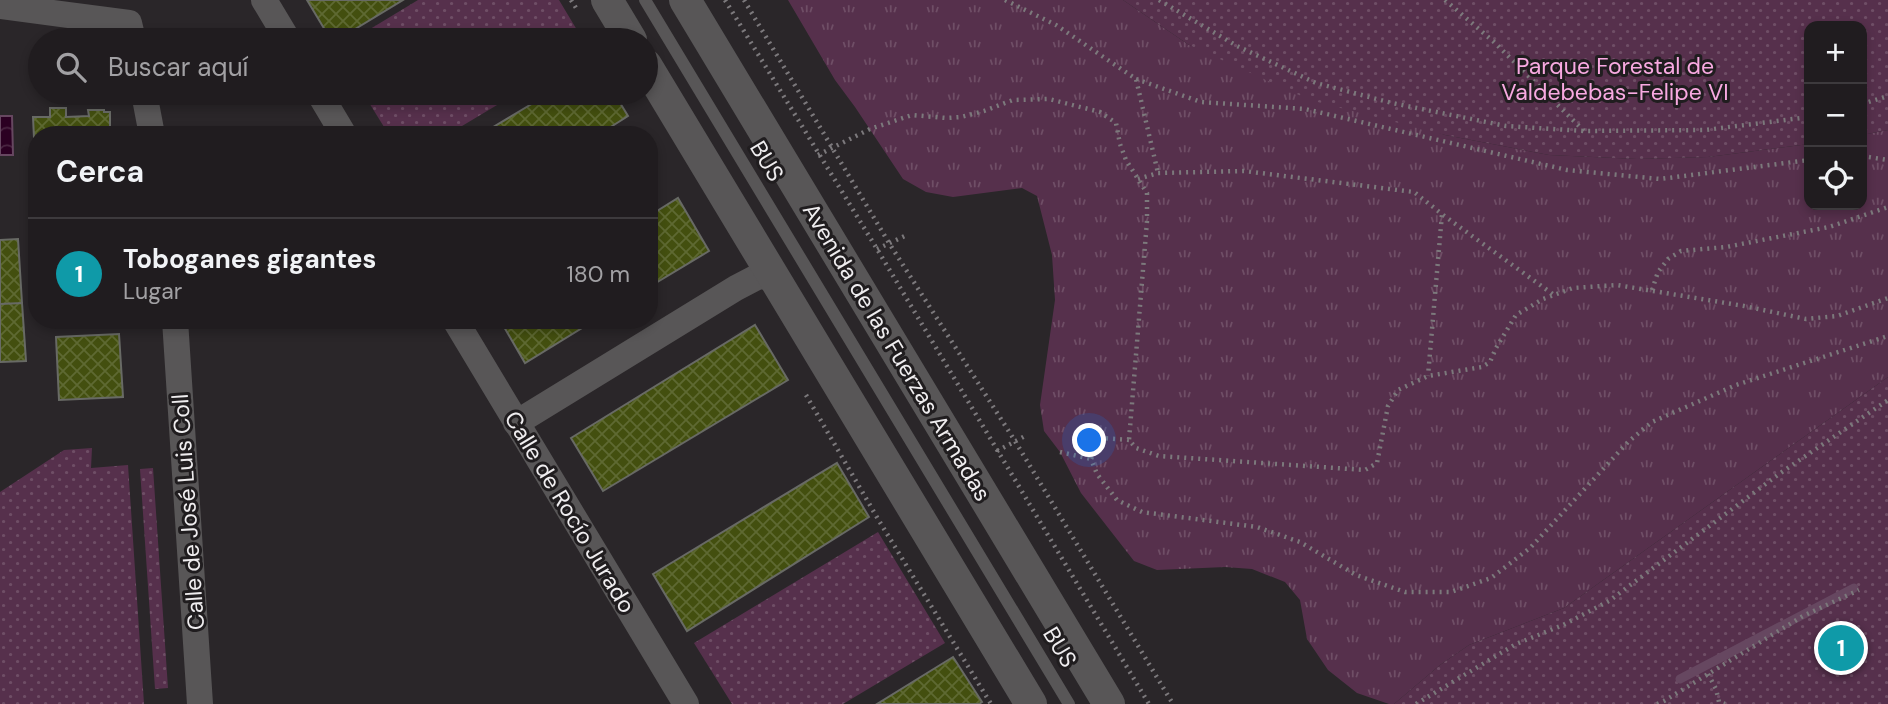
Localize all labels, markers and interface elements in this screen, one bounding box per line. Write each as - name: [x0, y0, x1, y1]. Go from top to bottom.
- map controls: [1804, 21, 1867, 210]
- button: +: [1804, 21, 1867, 84]
- search box: [28, 28, 658, 105]
- icon: search: [52, 48, 90, 86]
- text: Buscar aquí: [108, 50, 248, 84]
- park label: Parque Forestal de Valdebebas-Felipe VI: [1501, 51, 1729, 107]
- button: −: [1804, 84, 1867, 147]
- street label: BUS: [743, 135, 791, 187]
- button: locate: [1804, 147, 1867, 210]
- text: Cerca: [56, 152, 144, 191]
- street label: Avenida de las Fuerzas Armadas: [796, 198, 998, 506]
- text: Toboganes gigantes: [123, 242, 376, 276]
- text: 1: [75, 259, 83, 289]
- text: 180 m: [566, 259, 630, 289]
- text: Lugar: [123, 276, 182, 306]
- street label: Calle de José Luis Coll: [165, 393, 211, 631]
- street label: Calle de Rocío Jurado: [498, 405, 642, 619]
- your location: [1072, 423, 1106, 457]
- street label: BUS: [1036, 621, 1084, 673]
- pin: 1: [1818, 622, 1864, 674]

